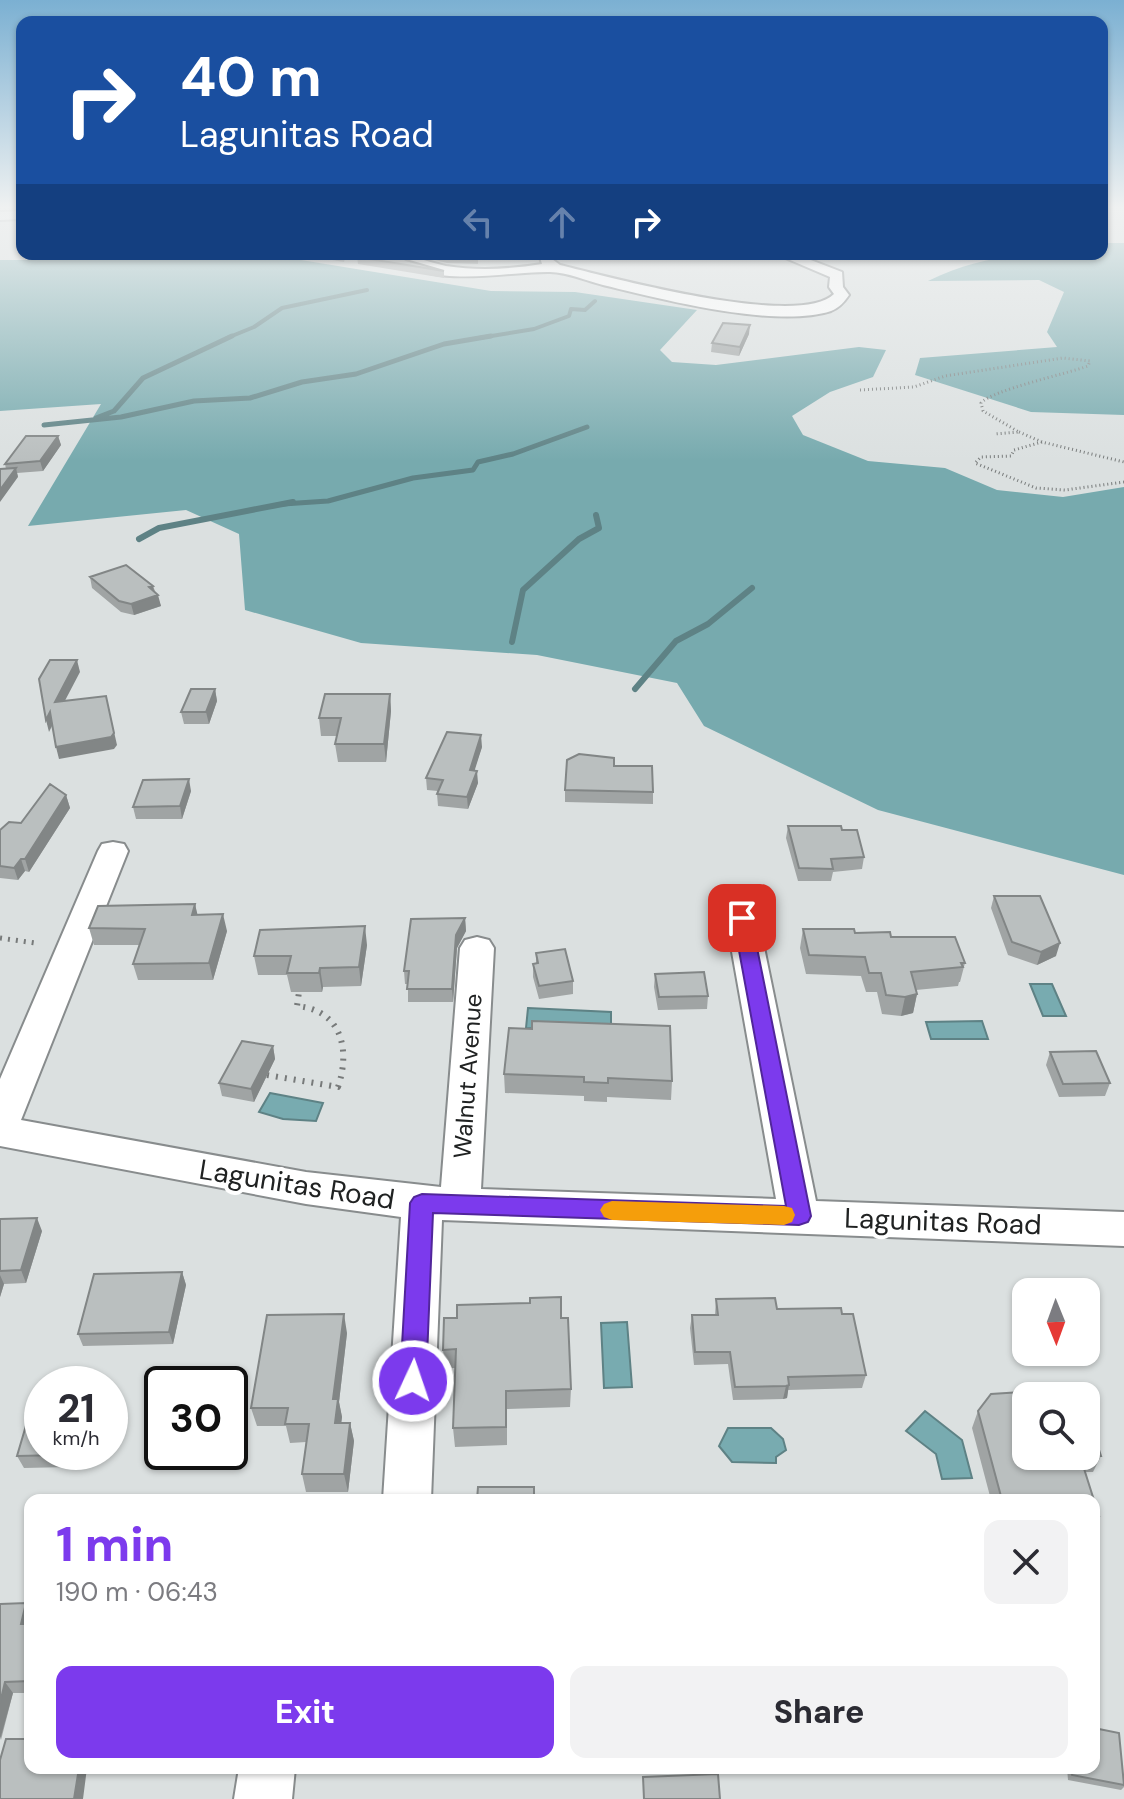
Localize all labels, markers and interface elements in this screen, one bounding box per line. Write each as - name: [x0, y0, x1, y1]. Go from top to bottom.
- text: 40 m: [180, 40, 322, 113]
- icon: right: [48, 48, 152, 152]
- text: Lagunitas Road: [180, 111, 434, 158]
- icon: left: [456, 200, 500, 244]
- icon: ahead: [540, 200, 584, 244]
- icon: right: [624, 200, 668, 244]
- pin: [708, 884, 776, 952]
- icon: arrive: [720, 896, 764, 940]
- street label: Walnut Avenue: [446, 992, 489, 1160]
- street label: Lagunitas Road: [197, 1151, 397, 1218]
- street label: Lagunitas Road: [844, 1200, 1042, 1243]
- north arrow: [1012, 1278, 1100, 1366]
- map controls: [1012, 1278, 1100, 1470]
- position arrow: [371, 1339, 455, 1423]
- speed limit sign: 30: [144, 1366, 248, 1470]
- text: 21: [57, 1382, 95, 1434]
- button: search: [1012, 1382, 1100, 1470]
- text: km/h: [52, 1425, 100, 1451]
- text: 1 min: [56, 1513, 173, 1576]
- button: close: [984, 1520, 1068, 1604]
- text: 190 m · 06:43: [56, 1575, 218, 1609]
- button: Exit: [56, 1666, 554, 1758]
- button: Share: [570, 1666, 1068, 1758]

